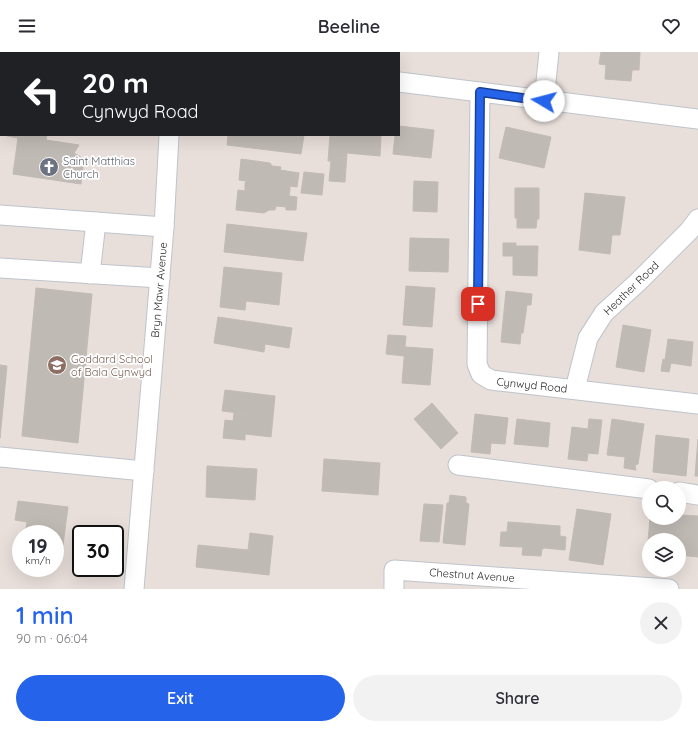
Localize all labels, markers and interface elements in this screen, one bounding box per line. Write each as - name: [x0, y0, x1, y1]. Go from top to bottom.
- icon: menu: [16, 15, 38, 37]
- text: Beeline: [318, 15, 380, 38]
- icon: heart: [660, 15, 682, 37]
- text: 20 m: [82, 65, 149, 100]
- icon: left: [16, 68, 68, 120]
- position arrow: [523, 80, 565, 122]
- text: Cynwyd Road: [82, 100, 199, 123]
- place label: Saint Matthias Church: [63, 154, 135, 181]
- church icon: Saint Matthias Church: [38, 156, 60, 178]
- street label: Bryn Mawr Avenue: [148, 242, 170, 338]
- street label: Heather Road: [600, 258, 662, 318]
- pin: [461, 287, 495, 321]
- icon: arrive: [467, 293, 489, 315]
- place label: Goddard School of Bala Cynwyd: [71, 352, 153, 379]
- school or university icon: Goddard School of Bala Cynwyd: [46, 354, 68, 376]
- street label: Cynwyd Road: [496, 374, 568, 396]
- map controls: [642, 481, 686, 577]
- button: search: [642, 481, 686, 525]
- speed limit sign: 30: [72, 525, 124, 577]
- text: 19: [28, 533, 48, 558]
- button: layers: [642, 533, 686, 577]
- text: km/h: [25, 554, 51, 567]
- street label: Chestnut Avenue: [429, 565, 515, 585]
- text: 1 min: [16, 600, 74, 630]
- button: close: [640, 602, 682, 644]
- text: 90 m · 06:04: [16, 630, 88, 646]
- button: Exit: [16, 675, 345, 721]
- button: Share: [353, 675, 682, 721]

